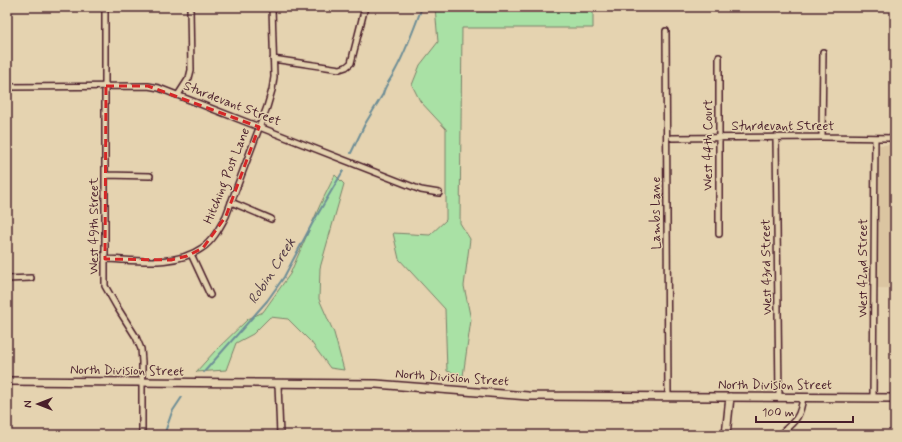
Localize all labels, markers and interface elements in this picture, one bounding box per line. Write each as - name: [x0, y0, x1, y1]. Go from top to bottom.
- street label: Sturdevant Street: [181, 78, 283, 130]
- street label: West 44th Court: [700, 99, 717, 191]
- street label: Sturdevant Street: [732, 118, 834, 135]
- street label: Hitching Post Lane: [200, 125, 256, 227]
- street label: Lambs Lane: [648, 176, 665, 249]
- street label: West 49th Street: [86, 177, 103, 275]
- street label: West 42nd Street: [855, 218, 872, 318]
- street label: West 43rd Street: [758, 219, 776, 315]
- water label: Robin Creek: [244, 235, 300, 307]
- street label: North Division Street: [70, 362, 184, 380]
- street label: North Division Street: [395, 366, 510, 390]
- street label: North Division Street: [718, 377, 832, 394]
- north arrow: [18, 384, 58, 424]
- scale bar: [756, 398, 853, 424]
- text: N: [22, 400, 36, 408]
- text: 100 m: [762, 405, 794, 421]

